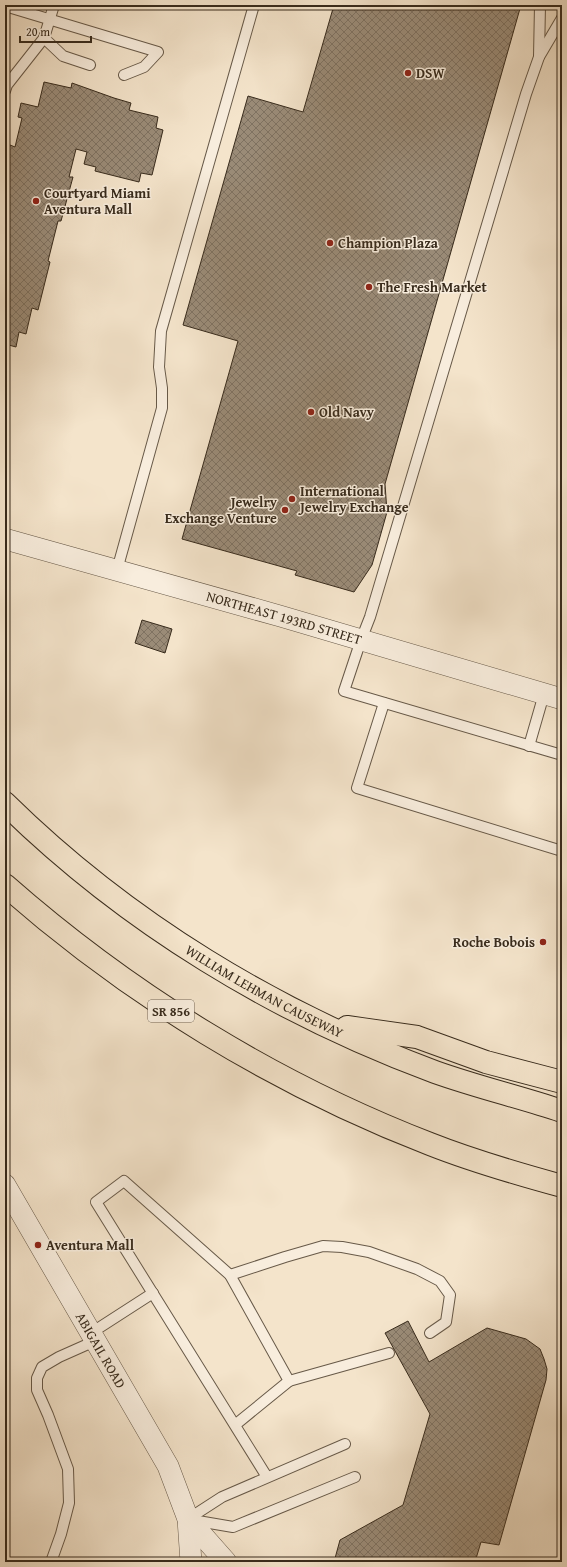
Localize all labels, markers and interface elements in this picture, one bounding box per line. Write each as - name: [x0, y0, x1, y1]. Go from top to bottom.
- scale bar: [20, 18, 91, 44]
- text: 20 m: [26, 23, 50, 40]
- place label: DSW: [416, 63, 444, 83]
- marker: DSW: [403, 68, 413, 78]
- place label: Courtyard Miami Aventura Mall: [44, 183, 151, 219]
- marker: Courtyard Miami Aventura Mall: [31, 196, 41, 206]
- place label: Champion Plaza: [338, 233, 439, 253]
- marker: Champion Plaza: [325, 238, 335, 248]
- place label: The Fresh Market: [377, 277, 487, 297]
- marker: The Fresh Market: [364, 282, 374, 292]
- place label: Old Navy: [319, 402, 375, 422]
- marker: Old Navy: [306, 407, 316, 417]
- place label: International Jewelry Exchange: [298, 481, 409, 517]
- place label: Jewelry Exchange Venture: [165, 492, 278, 528]
- marker: International Jewelry Exchange: [287, 494, 297, 504]
- marker: Jewelry Exchange Venture: [280, 505, 290, 515]
- street label: NORTHEAST 193RD STREET: [204, 586, 364, 650]
- place label: Roche Bobois: [453, 932, 535, 952]
- marker: Roche Bobois: [538, 937, 548, 947]
- street label: WILLIAM LEHMAN CAUSEWAY: [182, 940, 347, 1043]
- road number: SR 856: [148, 1000, 194, 1022]
- place label: Aventura Mall: [46, 1235, 135, 1255]
- marker: Aventura Mall: [33, 1240, 43, 1250]
- street label: ABIGAIL ROAD: [71, 1308, 131, 1392]

